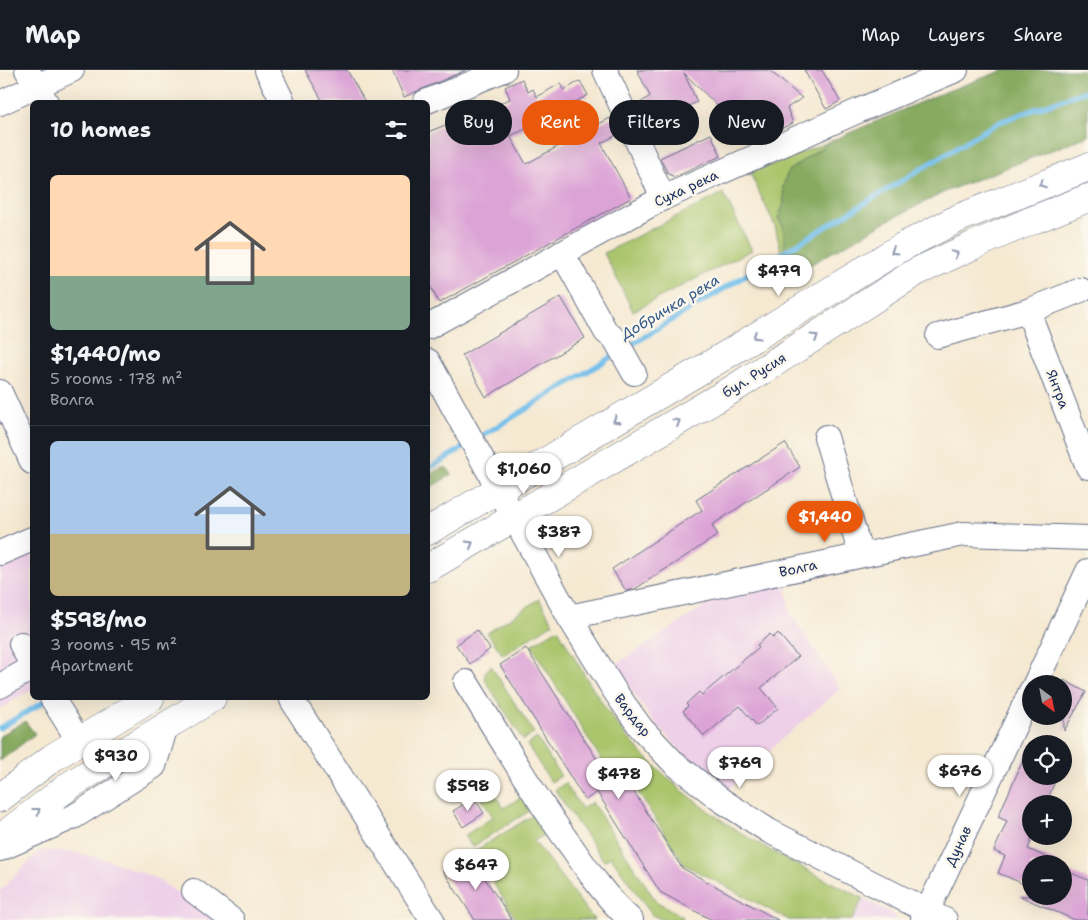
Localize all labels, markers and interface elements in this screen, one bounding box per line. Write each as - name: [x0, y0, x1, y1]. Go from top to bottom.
- text: Map: [25, 19, 81, 51]
- text: Map: [862, 23, 900, 47]
- text: Layers: [928, 23, 985, 47]
- text: Share: [1013, 23, 1063, 47]
- chip: Buy: [445, 100, 512, 145]
- chip: Rent: [522, 100, 599, 145]
- chip: Filters: [609, 100, 699, 145]
- chip: New: [709, 100, 784, 145]
- text: 10 homes: [50, 116, 151, 144]
- icon: filters: [382, 116, 410, 144]
- street label: Суха река: [651, 165, 721, 211]
- one-way arrow: [1039, 179, 1047, 189]
- icon: home: [185, 208, 275, 298]
- one-way arrow: [891, 245, 900, 255]
- one-way arrow: [950, 250, 959, 260]
- pin: $479: [749, 254, 809, 297]
- text: $479: [757, 260, 801, 281]
- water label: Добричка река: [616, 270, 723, 345]
- one-way arrow: [753, 330, 762, 340]
- one-way arrow: [810, 333, 819, 343]
- text: $1,440/mo: [50, 340, 161, 368]
- street label: бул. Русия: [719, 348, 789, 402]
- street label: Янтра: [1042, 367, 1074, 411]
- text: 5 rooms · 178 m²: [50, 368, 183, 389]
- text: Волга: [50, 389, 94, 410]
- one-way arrow: [613, 413, 622, 423]
- one-way arrow: [671, 418, 680, 428]
- pin: $1,060: [483, 452, 565, 495]
- text: $1,060: [497, 458, 551, 479]
- icon: home: [185, 473, 275, 563]
- pin: $1,440: [784, 500, 866, 543]
- text: $1,440: [798, 506, 852, 527]
- pin: $387: [529, 516, 589, 558]
- text: $387: [537, 521, 581, 542]
- one-way arrow: [464, 540, 473, 550]
- street label: Волга: [777, 555, 819, 581]
- text: $598/mo: [50, 606, 147, 634]
- text: 3 rooms · 95 m²: [50, 634, 177, 655]
- text: Apartment: [50, 655, 133, 676]
- north arrow: [1022, 675, 1072, 725]
- map controls: [1022, 675, 1072, 905]
- street label: Вардар: [611, 690, 655, 740]
- button: locate: [1022, 735, 1072, 785]
- pin: $930: [86, 740, 146, 782]
- text: $930: [94, 745, 138, 766]
- pin: $769: [710, 746, 770, 789]
- text: $769: [718, 752, 762, 773]
- pin: $676: [930, 754, 990, 797]
- pin: $478: [589, 758, 649, 800]
- text: $676: [938, 760, 982, 781]
- text: $478: [597, 763, 641, 784]
- pin: $598: [438, 770, 498, 812]
- text: $598: [446, 775, 490, 796]
- button: +: [1022, 795, 1072, 845]
- one-way arrow: [31, 808, 40, 816]
- street label: Дунав: [941, 823, 975, 869]
- pin: $647: [446, 848, 506, 891]
- text: $647: [454, 854, 498, 875]
- button: −: [1022, 855, 1072, 905]

